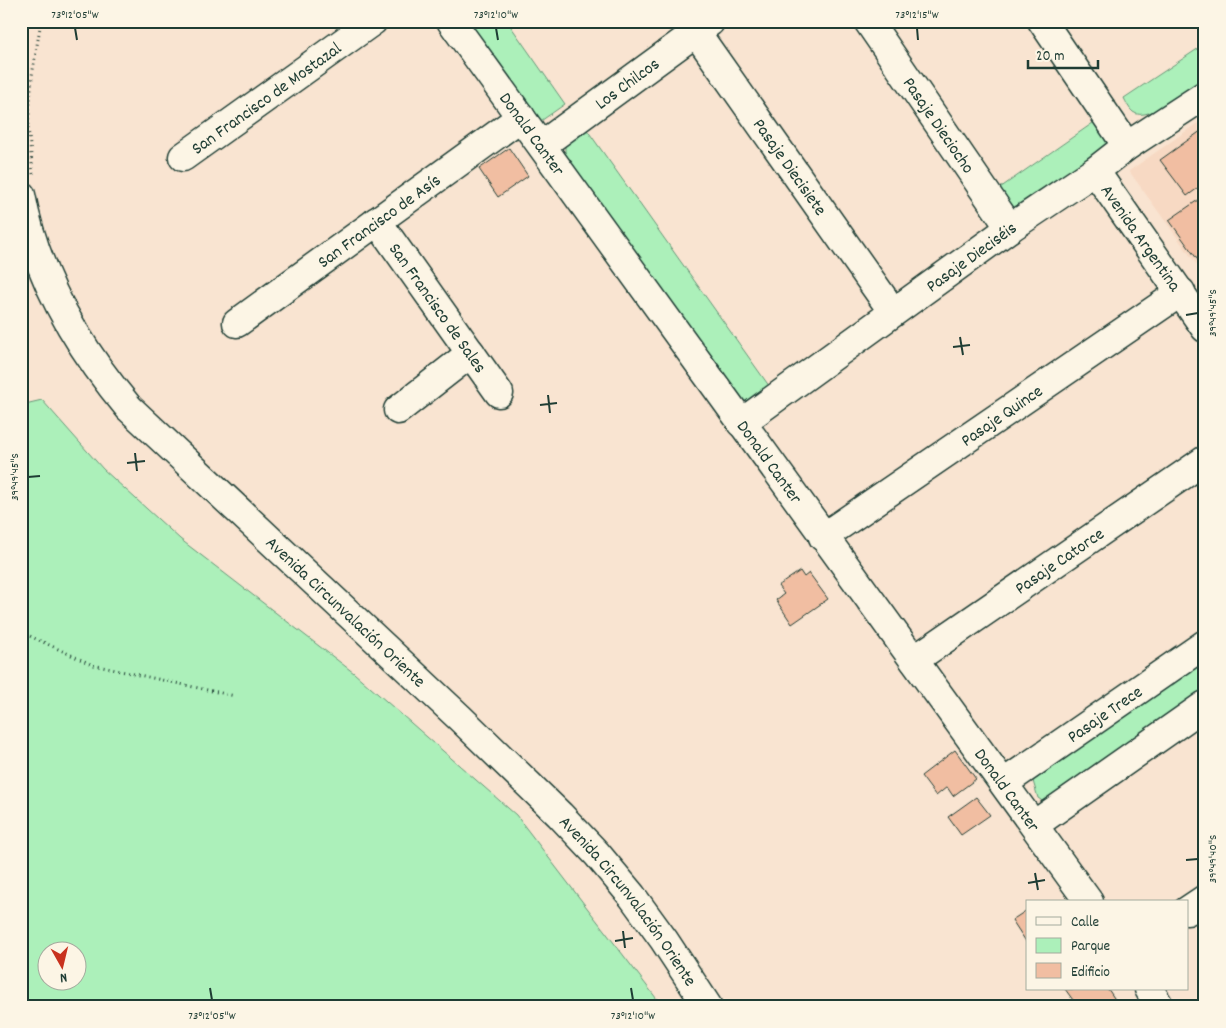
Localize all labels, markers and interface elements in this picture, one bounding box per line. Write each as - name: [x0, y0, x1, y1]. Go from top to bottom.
- text: 73°12'05"W: [51, 7, 99, 24]
- text: 73°12'10"W: [474, 7, 518, 24]
- text: 73°12'15"W: [895, 7, 939, 24]
- street label: San Francisco de Mostazal: [187, 37, 348, 162]
- scale bar: [1028, 38, 1098, 70]
- text: 20 m: [1036, 46, 1064, 68]
- street label: Los Chilcos: [591, 53, 666, 117]
- street label: Pasaje Dieciocho: [895, 73, 979, 180]
- street label: Donald Canter: [492, 88, 570, 182]
- street label: Pasaje Diecisiete: [745, 114, 832, 222]
- street label: San Francisco de Asís: [313, 169, 447, 275]
- street label: Avenida Argentina: [1093, 180, 1186, 298]
- street label: Pasaje Dieciséis: [922, 217, 1023, 300]
- street label: San Francisco de Sales: [381, 239, 491, 379]
- text: 39°49'45"S: [1205, 289, 1222, 337]
- street label: Pasaje Quince: [957, 380, 1049, 454]
- street label: Donald Canter: [729, 416, 807, 510]
- text: 39°49'45"S: [7, 453, 24, 501]
- street label: Pasaje Catorce: [1011, 523, 1110, 602]
- street label: Avenida Circunvalación Oriente: [259, 532, 430, 695]
- street label: Pasaje Trece: [1063, 681, 1148, 751]
- street label: Donald Canter: [967, 744, 1045, 838]
- street label: Avenida Circunvalación Oriente: [552, 811, 701, 992]
- text: 39°49'40"S: [1205, 835, 1222, 883]
- legend: [1026, 900, 1188, 990]
- text: Calle: [1071, 912, 1100, 934]
- text: Parque: [1071, 936, 1111, 958]
- north arrow: [38, 940, 88, 990]
- text: Edificio: [1071, 962, 1110, 984]
- text: N: [59, 967, 68, 987]
- text: 73°12'05"W: [188, 1008, 236, 1025]
- text: 73°12'10"W: [611, 1008, 655, 1025]

